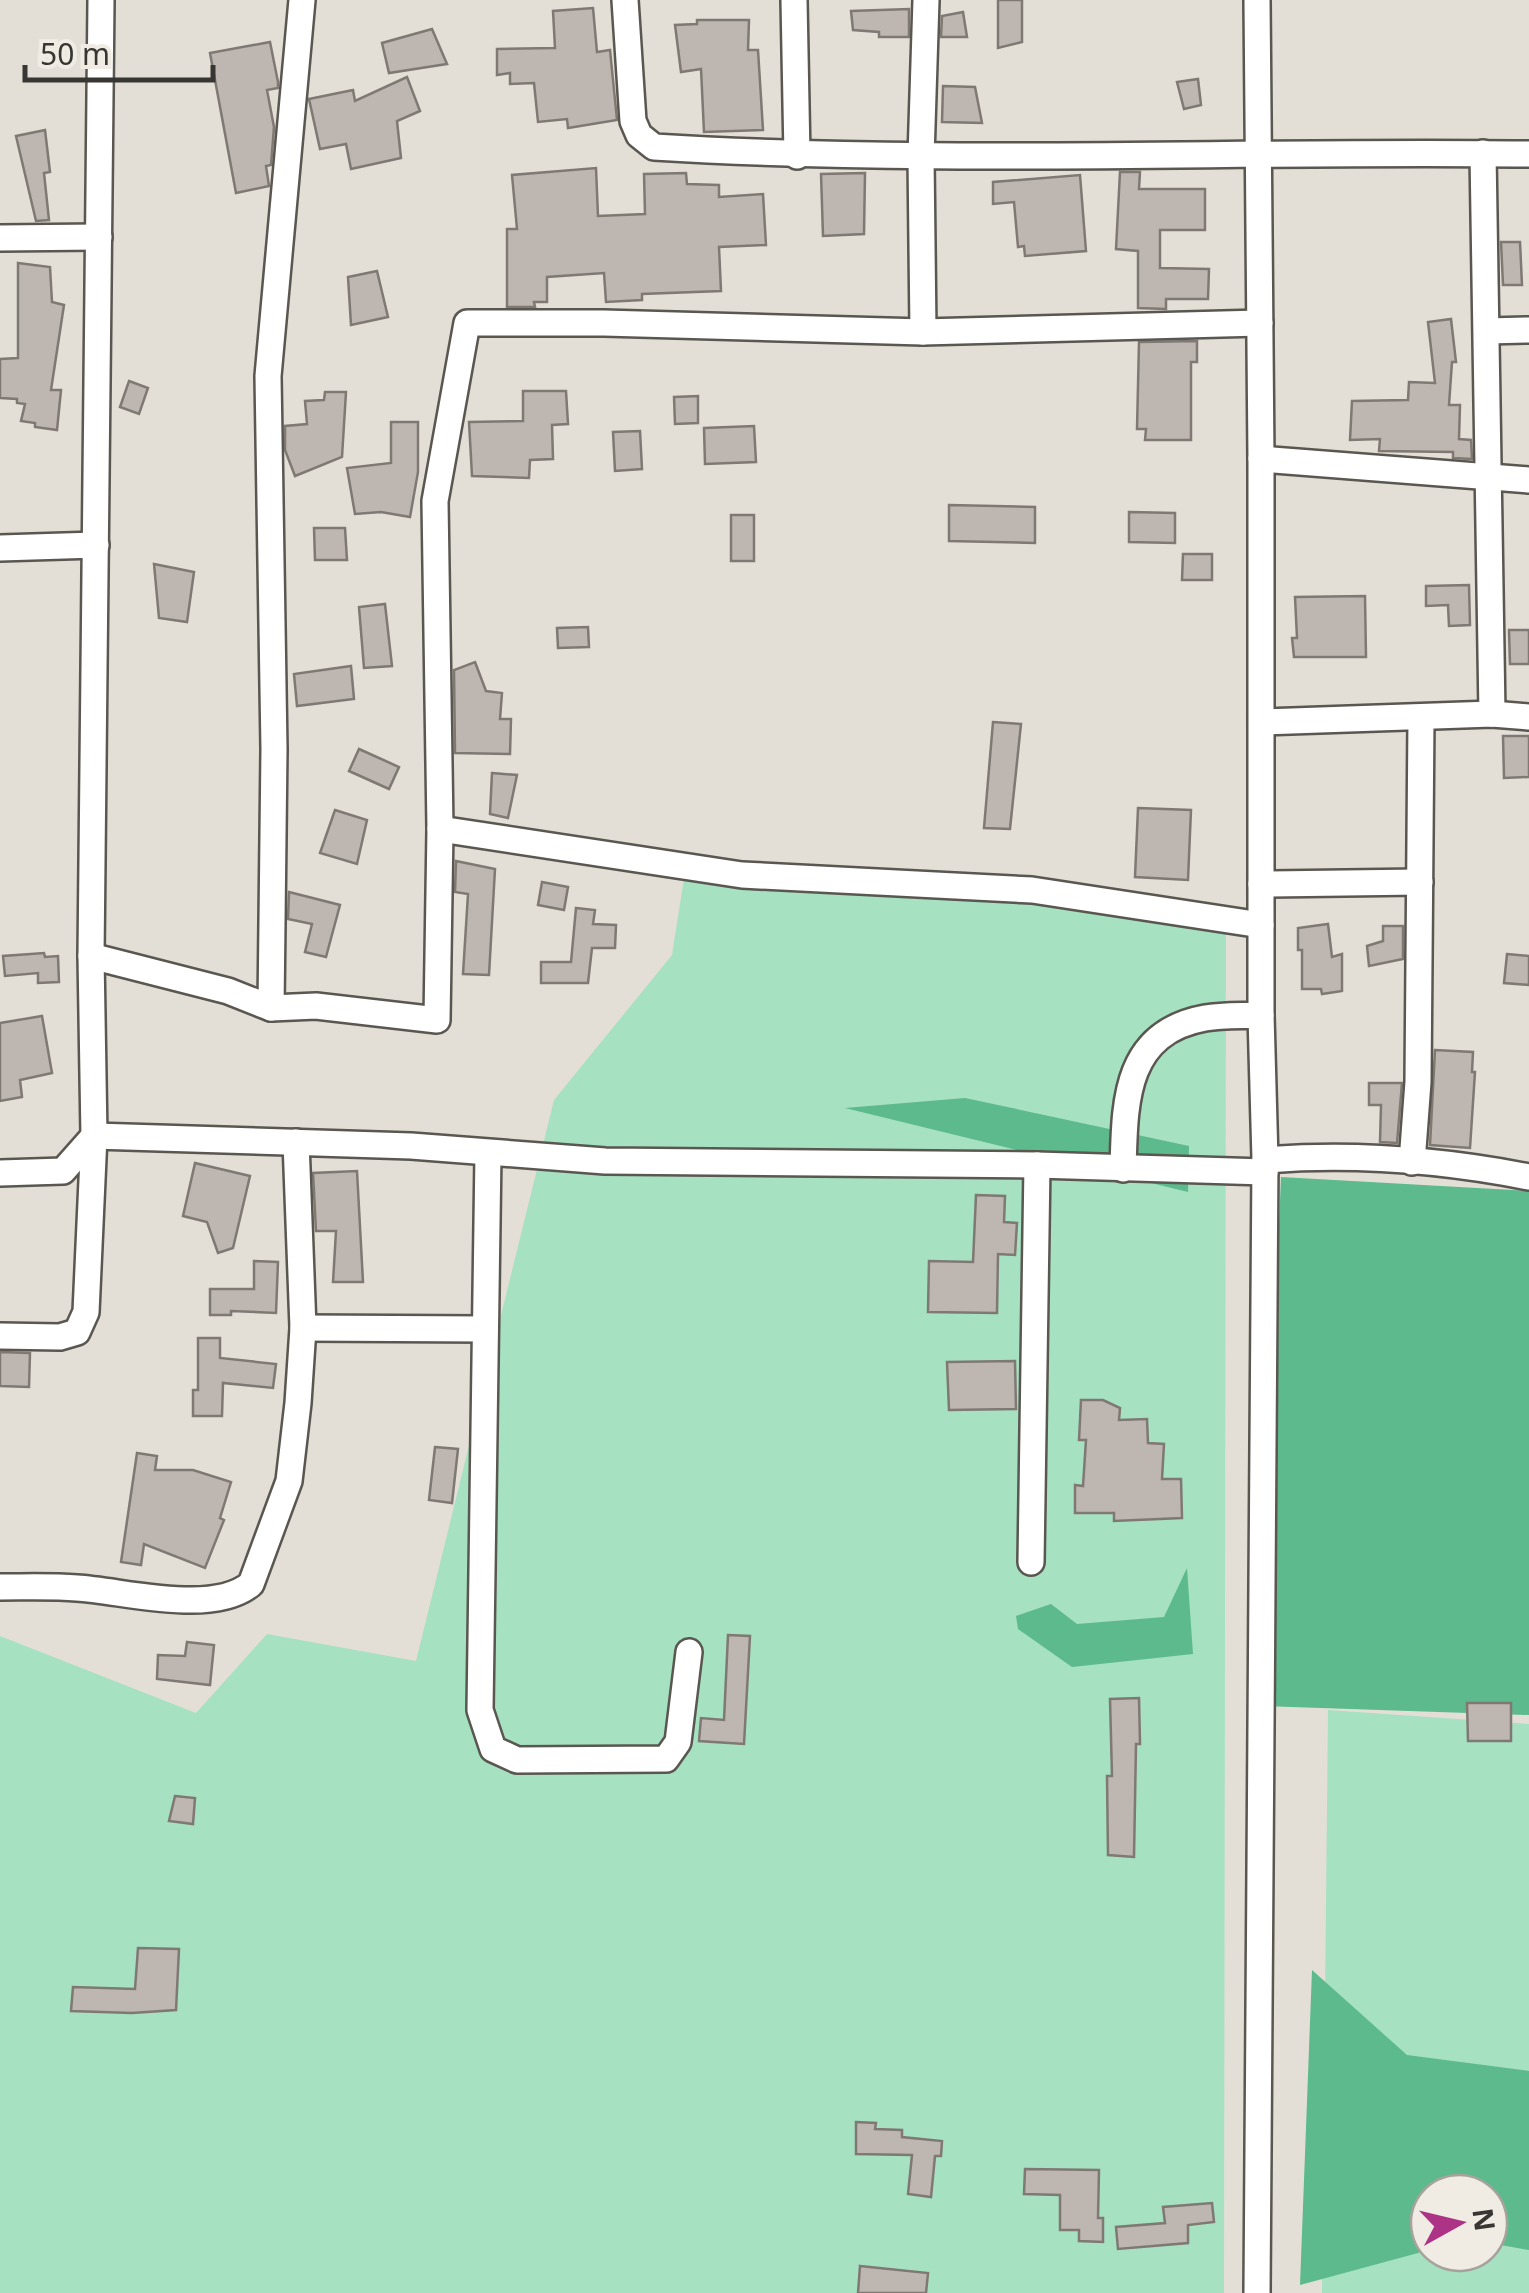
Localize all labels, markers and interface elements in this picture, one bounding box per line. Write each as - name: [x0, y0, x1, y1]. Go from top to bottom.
- scale bar: [25, 20, 212, 82]
- text: 50 m: [40, 33, 110, 74]
- north arrow: [1409, 2173, 1509, 2273]
- text: N: [1464, 2205, 1505, 2233]

